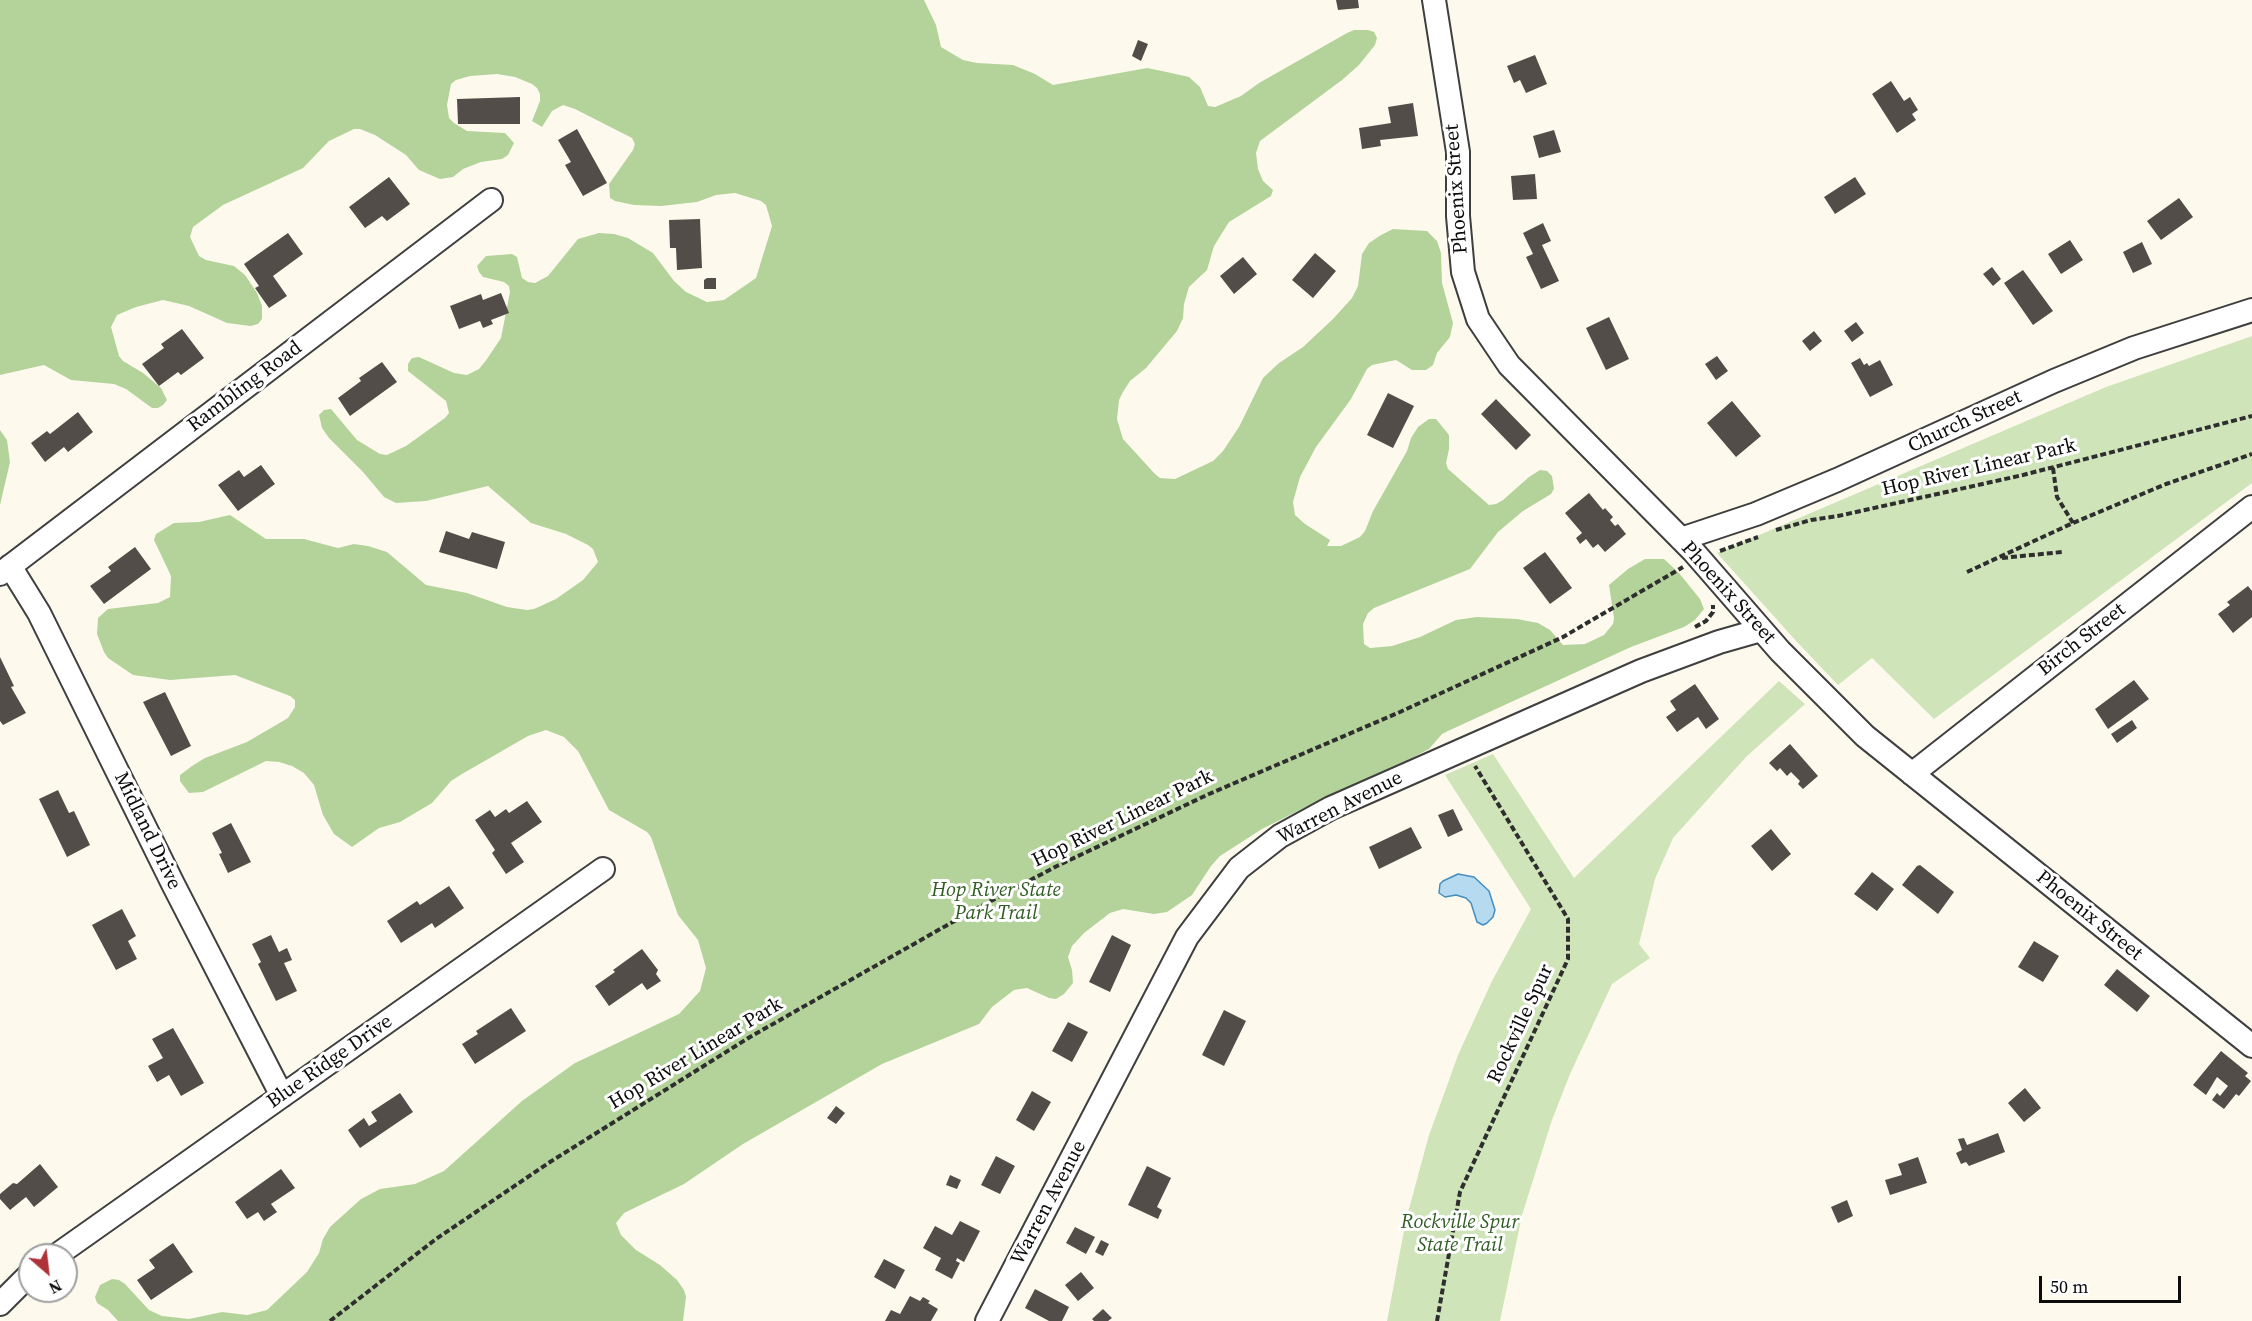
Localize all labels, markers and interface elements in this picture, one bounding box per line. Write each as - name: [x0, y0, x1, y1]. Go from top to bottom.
- street label: Phoenix Street: [1440, 123, 1474, 255]
- street label: Rambling Road: [183, 336, 307, 438]
- street label: Church Street: [1904, 385, 2026, 459]
- street label: Hop River Linear Park: [1880, 434, 2078, 502]
- street label: Phoenix Street: [1676, 537, 1780, 649]
- street label: Birch Street: [2033, 598, 2131, 682]
- street label: Hop River Linear Park: [1029, 765, 1217, 873]
- street label: Warren Avenue: [1273, 766, 1407, 850]
- street label: Midland Drive: [108, 768, 186, 894]
- street label: Phoenix Street: [2031, 866, 2147, 966]
- park label: Hop River State Park Trail: [931, 879, 1061, 926]
- street label: Rockville Spur: [1483, 961, 1559, 1087]
- street label: Hop River Linear Park: [605, 993, 787, 1115]
- street label: Blue Ridge Drive: [263, 1010, 397, 1114]
- street label: Warren Avenue: [1006, 1137, 1092, 1269]
- park label: Rockville Spur State Trail: [1401, 1211, 1519, 1258]
- north arrow: [18, 1243, 78, 1303]
- scale bar: [2042, 1264, 2184, 1302]
- text: 50 m: [2050, 1274, 2088, 1299]
- text: N: [45, 1275, 66, 1300]

